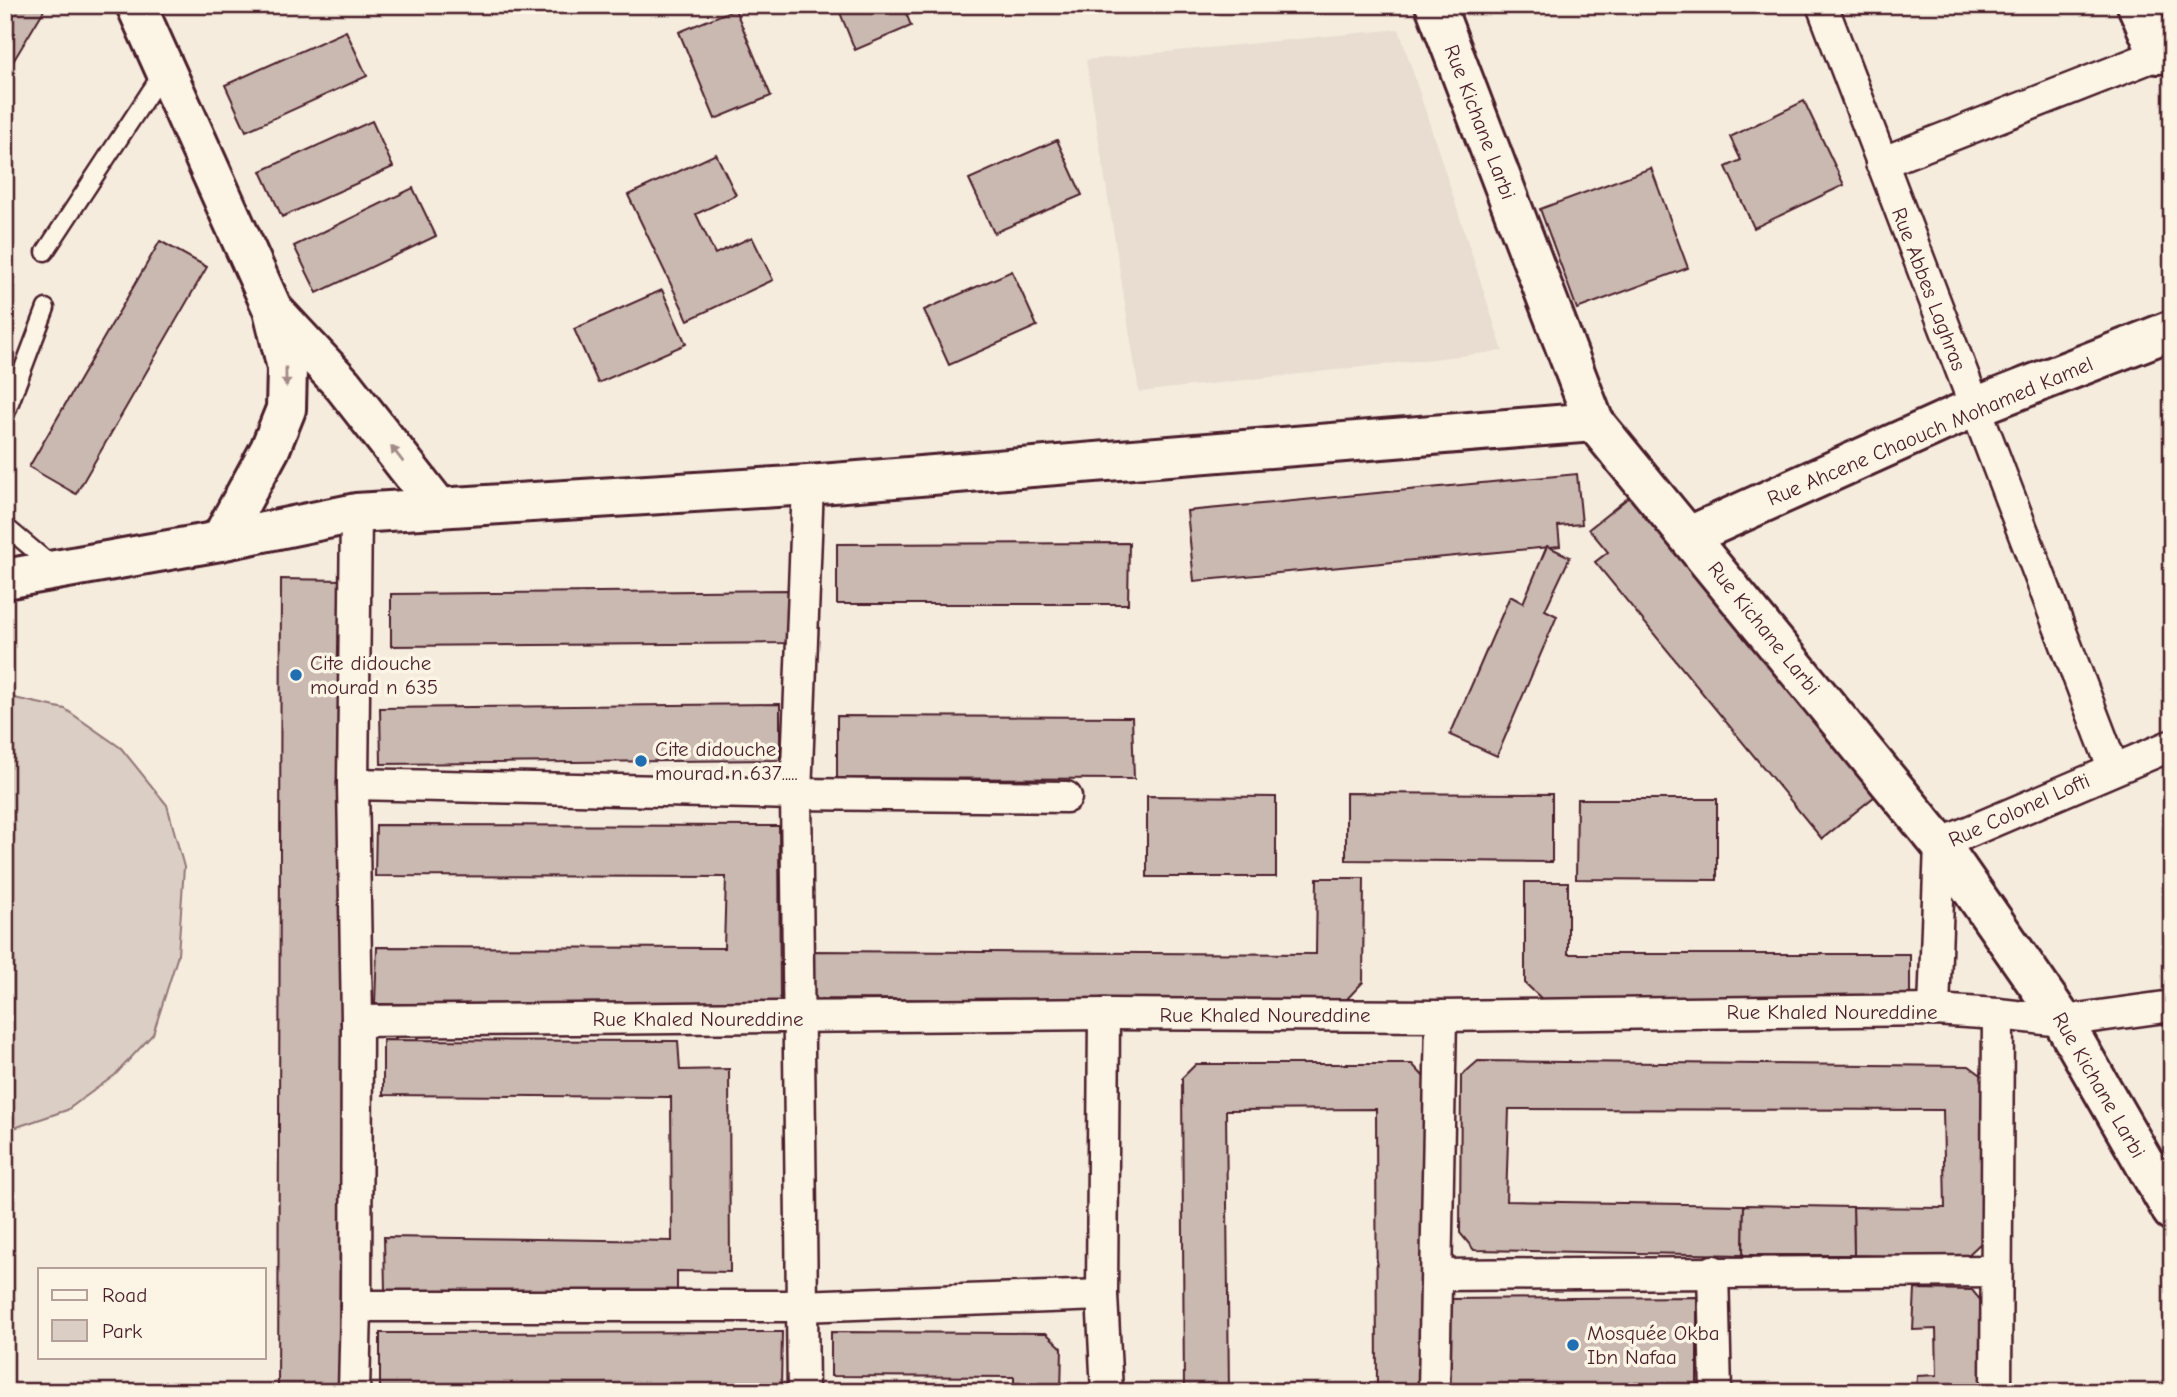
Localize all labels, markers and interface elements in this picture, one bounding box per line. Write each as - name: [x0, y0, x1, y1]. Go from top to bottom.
- street label: Rue Kichane Larbi: [1439, 41, 1521, 203]
- street label: Rue Abbes Laghras: [1887, 204, 1971, 374]
- street label: Rue Ahcene Chaouch Mohamed Kamel: [1764, 351, 2096, 511]
- one-way arrow: [280, 366, 292, 388]
- one-way arrow: [390, 446, 405, 464]
- street label: Rue Kichane Larbi: [1703, 557, 1825, 699]
- place label: Cite didouche mourad n 635: [310, 651, 438, 699]
- marker: Cite didouche mourad n 635: [288, 667, 304, 683]
- place label: Cite didouche mourad n 637.....: [655, 737, 798, 785]
- marker: Cite didouche mourad n 637.....: [633, 753, 649, 769]
- street label: Rue Colonel Lofti: [1945, 768, 2093, 852]
- street label: Rue Khaled Noureddine: [1726, 1000, 1938, 1024]
- street label: Rue Khaled Noureddine: [1159, 1003, 1371, 1027]
- street label: Rue Khaled Noureddine: [592, 1007, 804, 1031]
- street label: Rue Kichane Larbi: [2048, 1008, 2150, 1162]
- legend: [38, 1268, 266, 1358]
- text: Road: [102, 1283, 147, 1307]
- text: Park: [102, 1319, 142, 1343]
- place label: Mosquée Okba Ibn Nafaa: [1587, 1321, 1720, 1369]
- marker: Mosquée Okba Ibn Nafaa: [1565, 1337, 1581, 1353]

